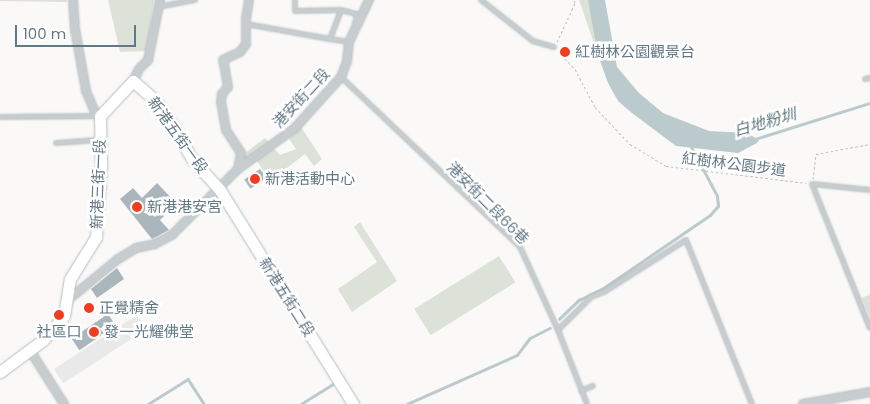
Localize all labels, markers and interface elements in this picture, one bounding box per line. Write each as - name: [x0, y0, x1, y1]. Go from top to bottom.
- scale bar: [18, 15, 139, 47]
- text: 100 m: [23, 23, 66, 44]
- place label: 紅樹林公園觀景台: [575, 43, 695, 61]
- marker: 紅樹林公園觀景台: [559, 46, 571, 58]
- street label: 港安街二段: [269, 64, 333, 132]
- street label: 新港五街一段: [144, 93, 212, 177]
- water label: 白地粉圳: [732, 105, 798, 141]
- street label: 新港三街一段: [87, 139, 109, 229]
- street label: 紅樹林公園步道: [681, 149, 787, 179]
- street label: 港安街二段66巷: [443, 158, 533, 248]
- place label: 新港活動中心: [265, 170, 355, 188]
- marker: 新港活動中心: [249, 173, 261, 185]
- place label: 新港港安宮: [147, 198, 222, 216]
- marker: 新港港安宮: [131, 201, 143, 213]
- street label: 新港五街二段: [256, 254, 318, 340]
- place label: 正覺精舍: [99, 299, 159, 317]
- marker: 正覺精舍: [83, 302, 95, 314]
- marker: 社區口: [53, 309, 65, 321]
- place label: 社區口: [37, 323, 81, 341]
- place label: 發一光耀佛堂: [104, 323, 194, 341]
- marker: 發一光耀佛堂: [88, 326, 100, 338]

